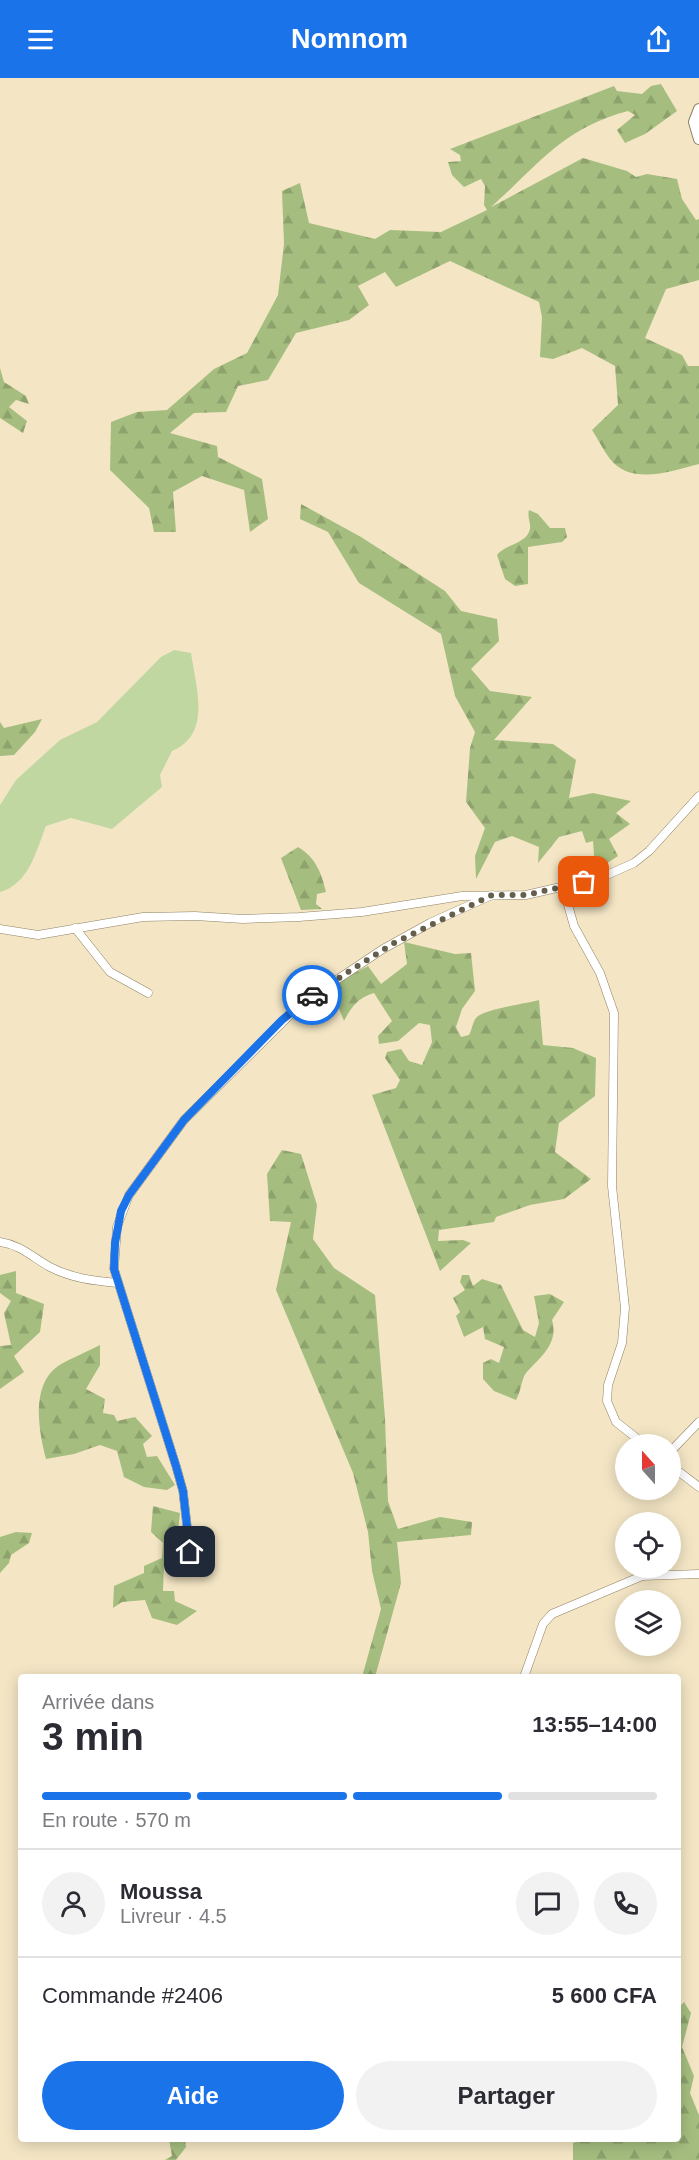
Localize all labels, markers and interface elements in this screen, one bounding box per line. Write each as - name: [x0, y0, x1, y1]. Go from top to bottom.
- icon: menu: [24, 23, 57, 56]
- icon: share: [642, 23, 675, 56]
- text: Nomnom: [291, 24, 408, 54]
- pin: [558, 856, 609, 907]
- icon: bag: [567, 865, 600, 898]
- courier: [282, 965, 342, 1025]
- icon: car: [296, 979, 329, 1012]
- north arrow: [615, 1434, 681, 1500]
- map controls: [615, 1434, 681, 1656]
- button: locate: [615, 1512, 681, 1578]
- pin: [164, 1526, 215, 1577]
- icon: home: [173, 1535, 206, 1568]
- button: layers: [615, 1590, 681, 1656]
- text: Arrivée dans: [42, 1691, 154, 1713]
- text: 13:55–14:00: [532, 1712, 657, 1737]
- text: 3 min: [42, 1715, 144, 1758]
- text: En route · 570 m: [42, 1809, 191, 1831]
- button: person: [42, 1872, 105, 1935]
- button: chat: [516, 1872, 579, 1935]
- button: phone: [594, 1872, 657, 1935]
- text: Moussa: [120, 1879, 202, 1904]
- text: Livreur · 4.5: [120, 1905, 227, 1927]
- text: Commande #2406: [42, 1983, 223, 2008]
- text: 5 600 CFA: [552, 1983, 657, 2008]
- button: Aide: [42, 2061, 344, 2130]
- button: Partager: [356, 2061, 657, 2130]

